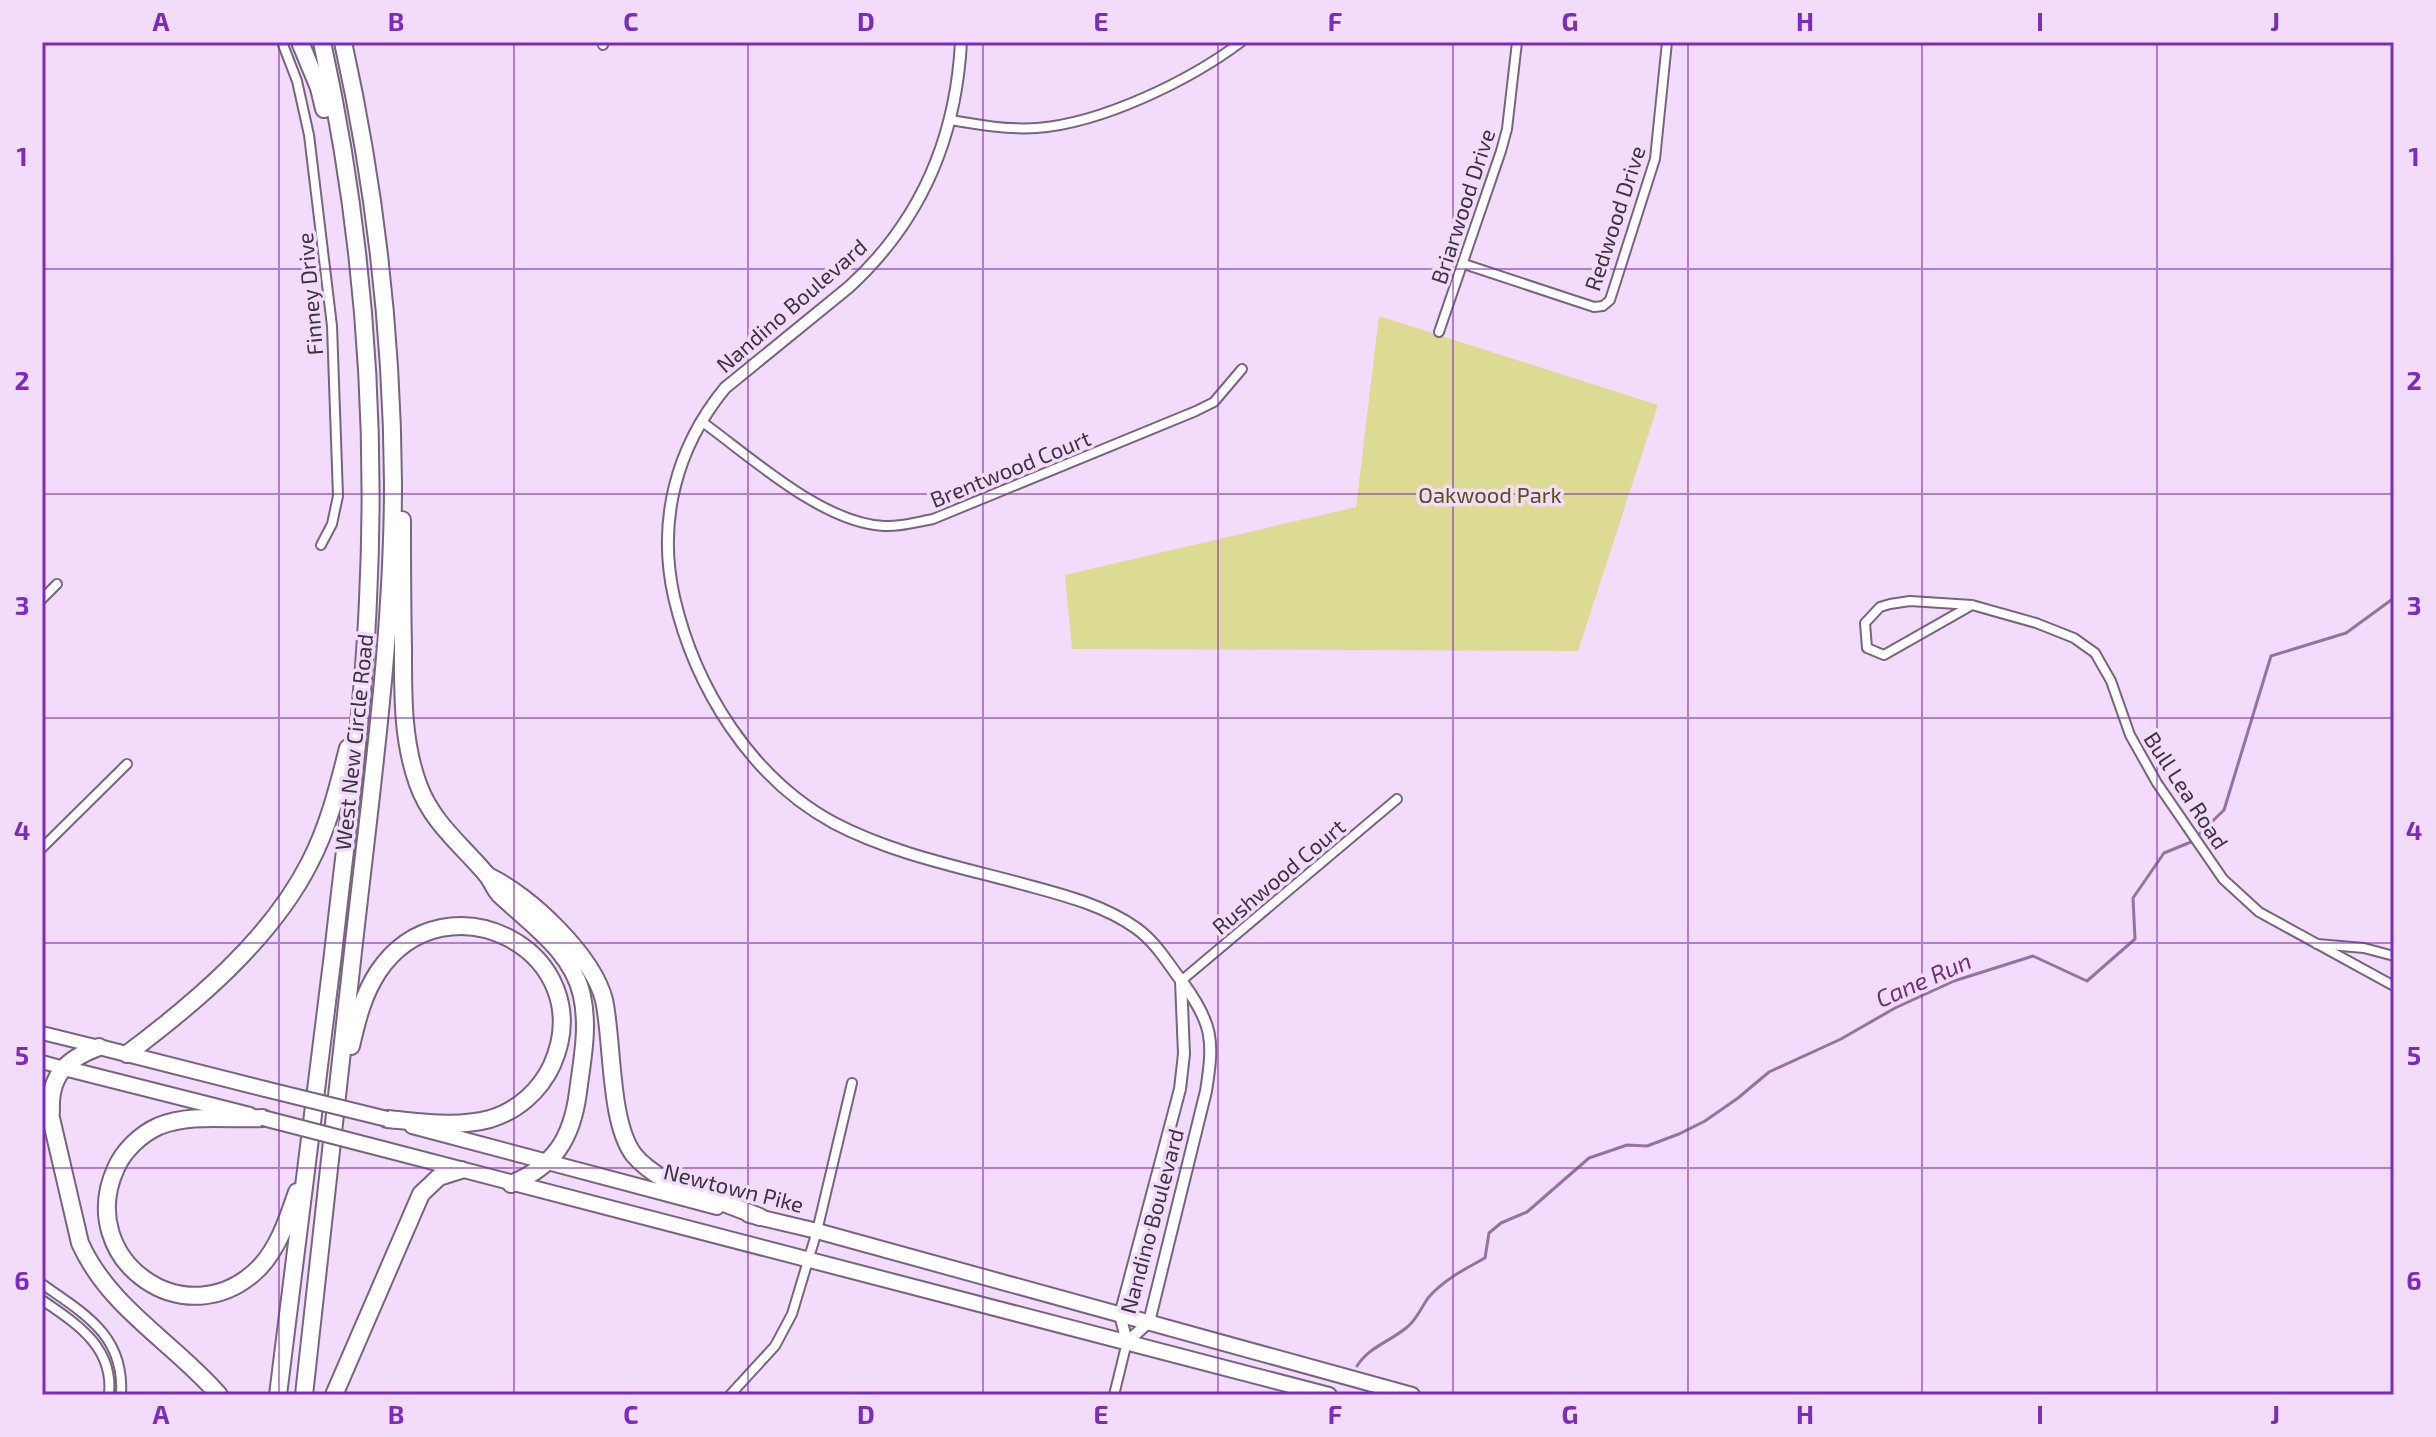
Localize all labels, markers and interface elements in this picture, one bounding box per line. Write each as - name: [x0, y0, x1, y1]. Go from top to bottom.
- text: A: [153, 5, 170, 36]
- text: B: [388, 5, 404, 36]
- text: C: [623, 5, 639, 36]
- text: D: [857, 5, 875, 36]
- text: E: [1093, 5, 1109, 36]
- text: F: [1328, 5, 1342, 36]
- text: G: [1562, 5, 1578, 36]
- text: H: [1796, 5, 1814, 36]
- text: I: [2036, 5, 2044, 36]
- text: J: [2270, 5, 2280, 36]
- street label: Briarwood Drive: [1425, 125, 1499, 287]
- text: 1: [16, 140, 28, 171]
- text: 1: [2408, 140, 2420, 171]
- street label: Redwood Drive: [1578, 142, 1650, 294]
- street label: Finney Drive: [291, 232, 327, 356]
- street label: Nandino Boulevard: [711, 233, 871, 377]
- text: 2: [14, 364, 30, 395]
- text: 2: [2406, 364, 2422, 395]
- street label: Brentwood Court: [926, 424, 1094, 512]
- park label: Oakwood Park: [1418, 481, 1562, 507]
- text: 3: [15, 589, 29, 620]
- text: 3: [2407, 589, 2421, 620]
- street label: West New Circle Road: [329, 632, 377, 852]
- street label: Bull Lea Road: [2140, 727, 2234, 853]
- street label: Rushwood Court: [1206, 813, 1350, 939]
- text: 4: [14, 814, 30, 845]
- text: 4: [2406, 814, 2422, 845]
- water label: Cane Run: [1871, 945, 1975, 1013]
- text: 5: [15, 1039, 29, 1070]
- text: 5: [2407, 1039, 2421, 1070]
- street label: Nandino Boulevard: [1114, 1126, 1188, 1316]
- street label: Newtown Pike: [661, 1157, 807, 1217]
- text: 6: [14, 1264, 30, 1295]
- text: 6: [2406, 1264, 2422, 1295]
- text: A: [153, 1398, 170, 1429]
- text: B: [388, 1398, 404, 1429]
- text: C: [623, 1398, 639, 1429]
- text: D: [857, 1398, 875, 1429]
- text: E: [1093, 1398, 1109, 1429]
- text: F: [1328, 1398, 1342, 1429]
- text: G: [1562, 1398, 1578, 1429]
- text: H: [1796, 1398, 1814, 1429]
- text: I: [2036, 1398, 2044, 1429]
- text: J: [2270, 1398, 2280, 1429]

